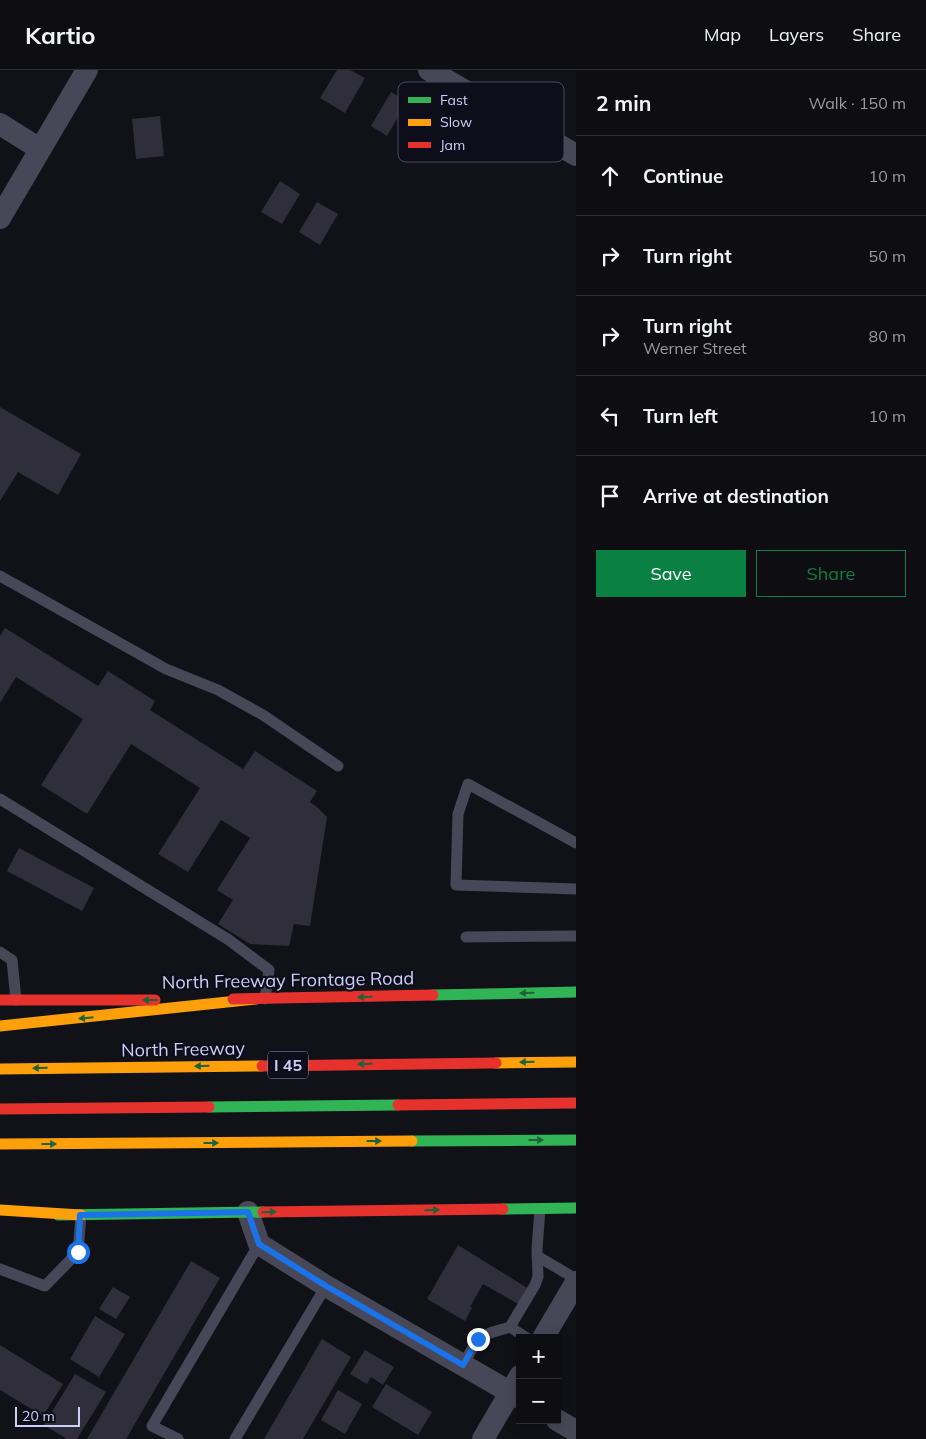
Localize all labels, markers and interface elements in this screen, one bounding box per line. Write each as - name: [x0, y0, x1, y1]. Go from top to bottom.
- text: Kartio: [25, 20, 96, 50]
- text: Map: [704, 23, 741, 46]
- text: Layers: [769, 23, 824, 46]
- text: Share: [852, 23, 901, 46]
- legend: [398, 82, 564, 162]
- text: 2 min: [596, 90, 651, 116]
- text: Fast: [440, 91, 468, 109]
- text: Walk · 150 m: [808, 93, 906, 113]
- text: Slow: [440, 113, 472, 131]
- text: Jam: [440, 136, 465, 154]
- icon: ahead: [596, 162, 624, 190]
- text: Continue: [643, 164, 723, 188]
- text: 10 m: [869, 166, 906, 186]
- icon: right: [596, 242, 624, 270]
- text: Turn right: [643, 244, 732, 268]
- text: 50 m: [869, 246, 906, 266]
- text: Turn right: [643, 314, 732, 338]
- icon: right: [596, 322, 624, 350]
- text: 80 m: [869, 326, 906, 346]
- text: Werner Street: [643, 338, 747, 358]
- icon: left: [596, 402, 624, 430]
- text: Turn left: [643, 404, 718, 428]
- text: 10 m: [869, 406, 906, 426]
- icon: arrive: [596, 482, 624, 510]
- text: Arrive at destination: [643, 484, 829, 508]
- button: Save: [596, 550, 746, 597]
- button: Share: [756, 550, 906, 597]
- street label: North Freeway Frontage Road: [162, 966, 414, 994]
- one-way arrow: [519, 989, 535, 997]
- one-way arrow: [357, 993, 373, 1001]
- one-way arrow: [142, 996, 158, 1004]
- one-way arrow: [78, 1014, 94, 1022]
- street label: North Freeway: [121, 1036, 246, 1062]
- road number: I 45: [268, 1052, 308, 1078]
- one-way arrow: [519, 1058, 535, 1066]
- one-way arrow: [357, 1060, 373, 1068]
- one-way arrow: [194, 1062, 210, 1070]
- one-way arrow: [32, 1064, 48, 1072]
- one-way arrow: [528, 1136, 544, 1144]
- one-way arrow: [366, 1137, 382, 1145]
- one-way arrow: [203, 1139, 219, 1147]
- one-way arrow: [41, 1140, 57, 1148]
- one-way arrow: [424, 1206, 440, 1214]
- one-way arrow: [262, 1208, 278, 1216]
- route start: [67, 1241, 90, 1264]
- route end: [467, 1328, 490, 1351]
- map controls: [516, 1334, 561, 1424]
- button: +: [516, 1334, 561, 1379]
- button: −: [516, 1379, 561, 1424]
- scale bar: [15, 1404, 80, 1427]
- text: 20 m: [22, 1407, 55, 1425]

